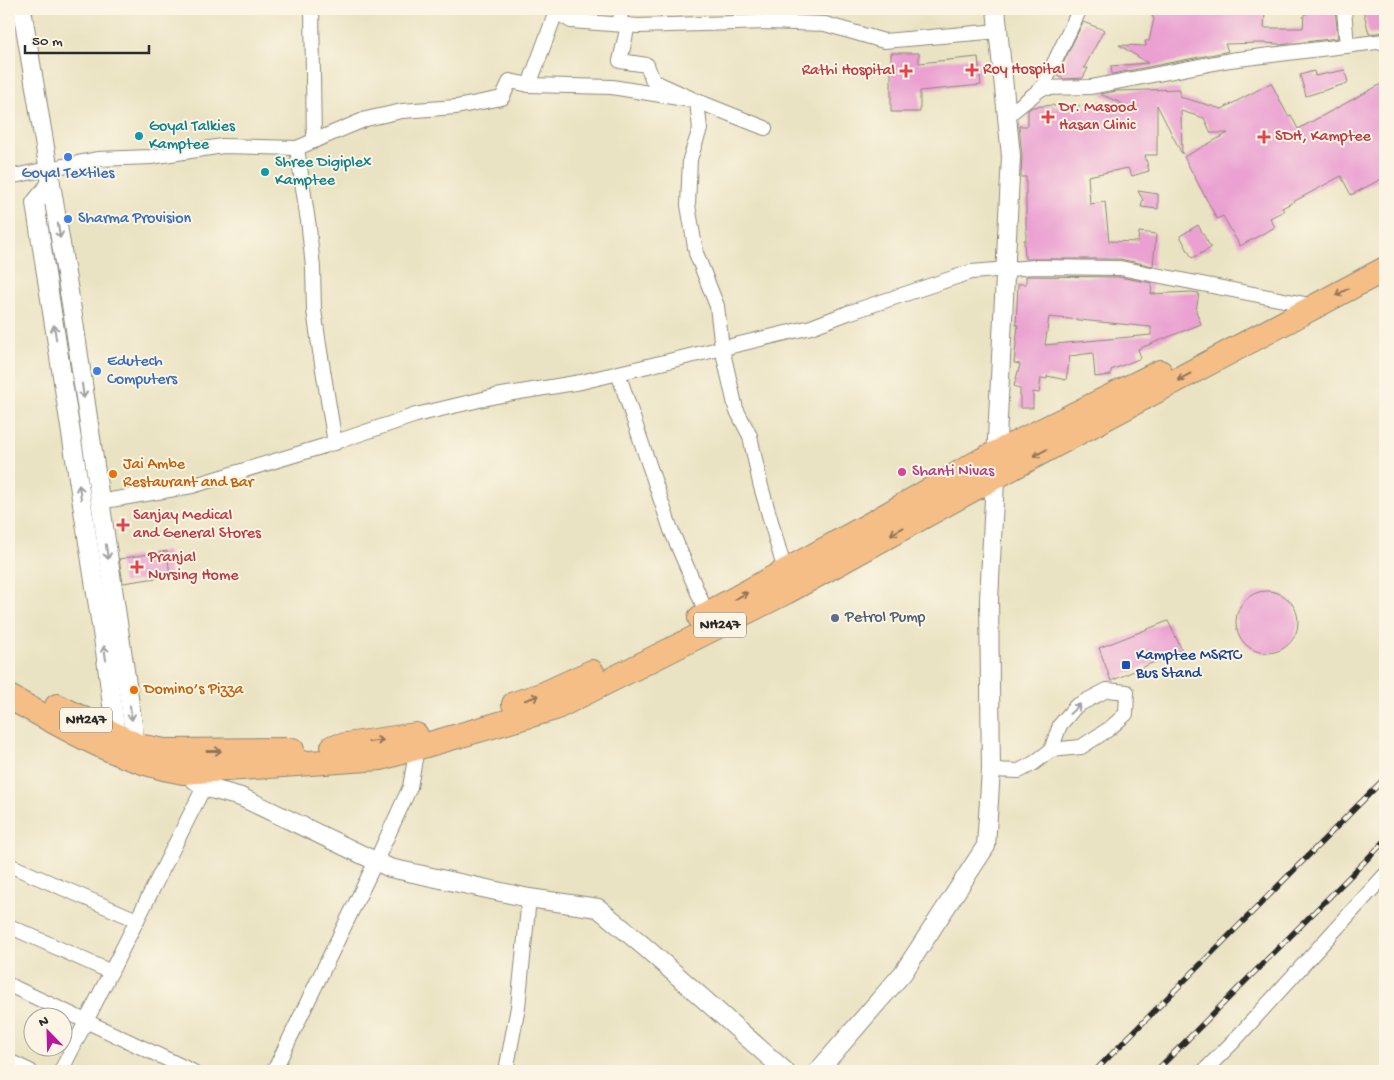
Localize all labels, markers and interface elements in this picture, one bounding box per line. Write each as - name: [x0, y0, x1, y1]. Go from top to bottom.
- scale bar: [25, 22, 149, 54]
- text: 50 m: [32, 33, 63, 51]
- place label: Roy Hospital: [983, 61, 1065, 80]
- place label: Rathi Hospital: [802, 62, 895, 81]
- marker: Roy Hospital: [965, 63, 979, 77]
- marker: Rathi Hospital: [899, 64, 913, 78]
- place label: Dr. Masood Hasan Clinic: [1058, 99, 1137, 136]
- marker: Dr. Masood Hasan Clinic: [1041, 110, 1055, 124]
- place label: Goyal Talkies Kamptee: [149, 118, 236, 155]
- place label: SDH, Kamptee: [1275, 128, 1372, 147]
- marker: Goyal Talkies Kamptee: [133, 130, 145, 142]
- marker: SDH, Kamptee: [1257, 130, 1271, 144]
- marker: Goyal Textiles: [62, 151, 74, 163]
- place label: Shree Digiplex Kamptee: [275, 154, 372, 191]
- place label: Goyal Textiles: [22, 165, 116, 184]
- marker: Shree Digiplex Kamptee: [259, 166, 271, 178]
- place label: Sharma Provision: [78, 210, 192, 229]
- marker: Sharma Provision: [62, 213, 74, 225]
- one-way arrow: [54, 222, 64, 238]
- one-way arrow: [1336, 288, 1350, 298]
- one-way arrow: [50, 324, 60, 340]
- place label: Edutech Computers: [107, 353, 178, 390]
- marker: Edutech Computers: [91, 365, 103, 377]
- one-way arrow: [1176, 372, 1191, 382]
- one-way arrow: [78, 383, 88, 399]
- one-way arrow: [1033, 449, 1048, 458]
- place label: Jai Ambe Restaurant and Bar: [123, 456, 255, 493]
- place label: Shanti Nivas: [912, 463, 995, 482]
- marker: Shanti Nivas: [896, 466, 908, 478]
- marker: Jai Ambe Restaurant and Bar: [107, 468, 119, 480]
- one-way arrow: [74, 485, 84, 501]
- place label: Sanjay Medical and General Stores: [133, 507, 262, 544]
- marker: Sanjay Medical and General Stores: [117, 519, 129, 531]
- one-way arrow: [890, 526, 905, 536]
- one-way arrow: [102, 544, 112, 560]
- place label: Pranjal Nursing Home: [147, 549, 239, 586]
- marker: Pranjal Nursing Home: [130, 560, 144, 574]
- one-way arrow: [733, 591, 748, 601]
- place label: Petrol Pump: [844, 609, 926, 628]
- road number: NH247: [694, 612, 746, 638]
- marker: Petrol Pump: [829, 612, 841, 624]
- one-way arrow: [100, 645, 110, 661]
- place label: Kamptee MSRTC Bus Stand: [1135, 647, 1243, 684]
- marker: Kamptee MSRTC Bus Stand: [1120, 659, 1132, 671]
- place label: Domino’s Pizza: [143, 681, 245, 700]
- marker: Domino’s Pizza: [128, 684, 140, 696]
- one-way arrow: [524, 693, 539, 702]
- one-way arrow: [1069, 703, 1081, 715]
- one-way arrow: [126, 704, 136, 720]
- road number: NH247: [60, 708, 112, 732]
- one-way arrow: [368, 736, 384, 746]
- one-way arrow: [206, 746, 222, 756]
- north arrow: [22, 1008, 72, 1058]
- text: N: [36, 1013, 51, 1032]

